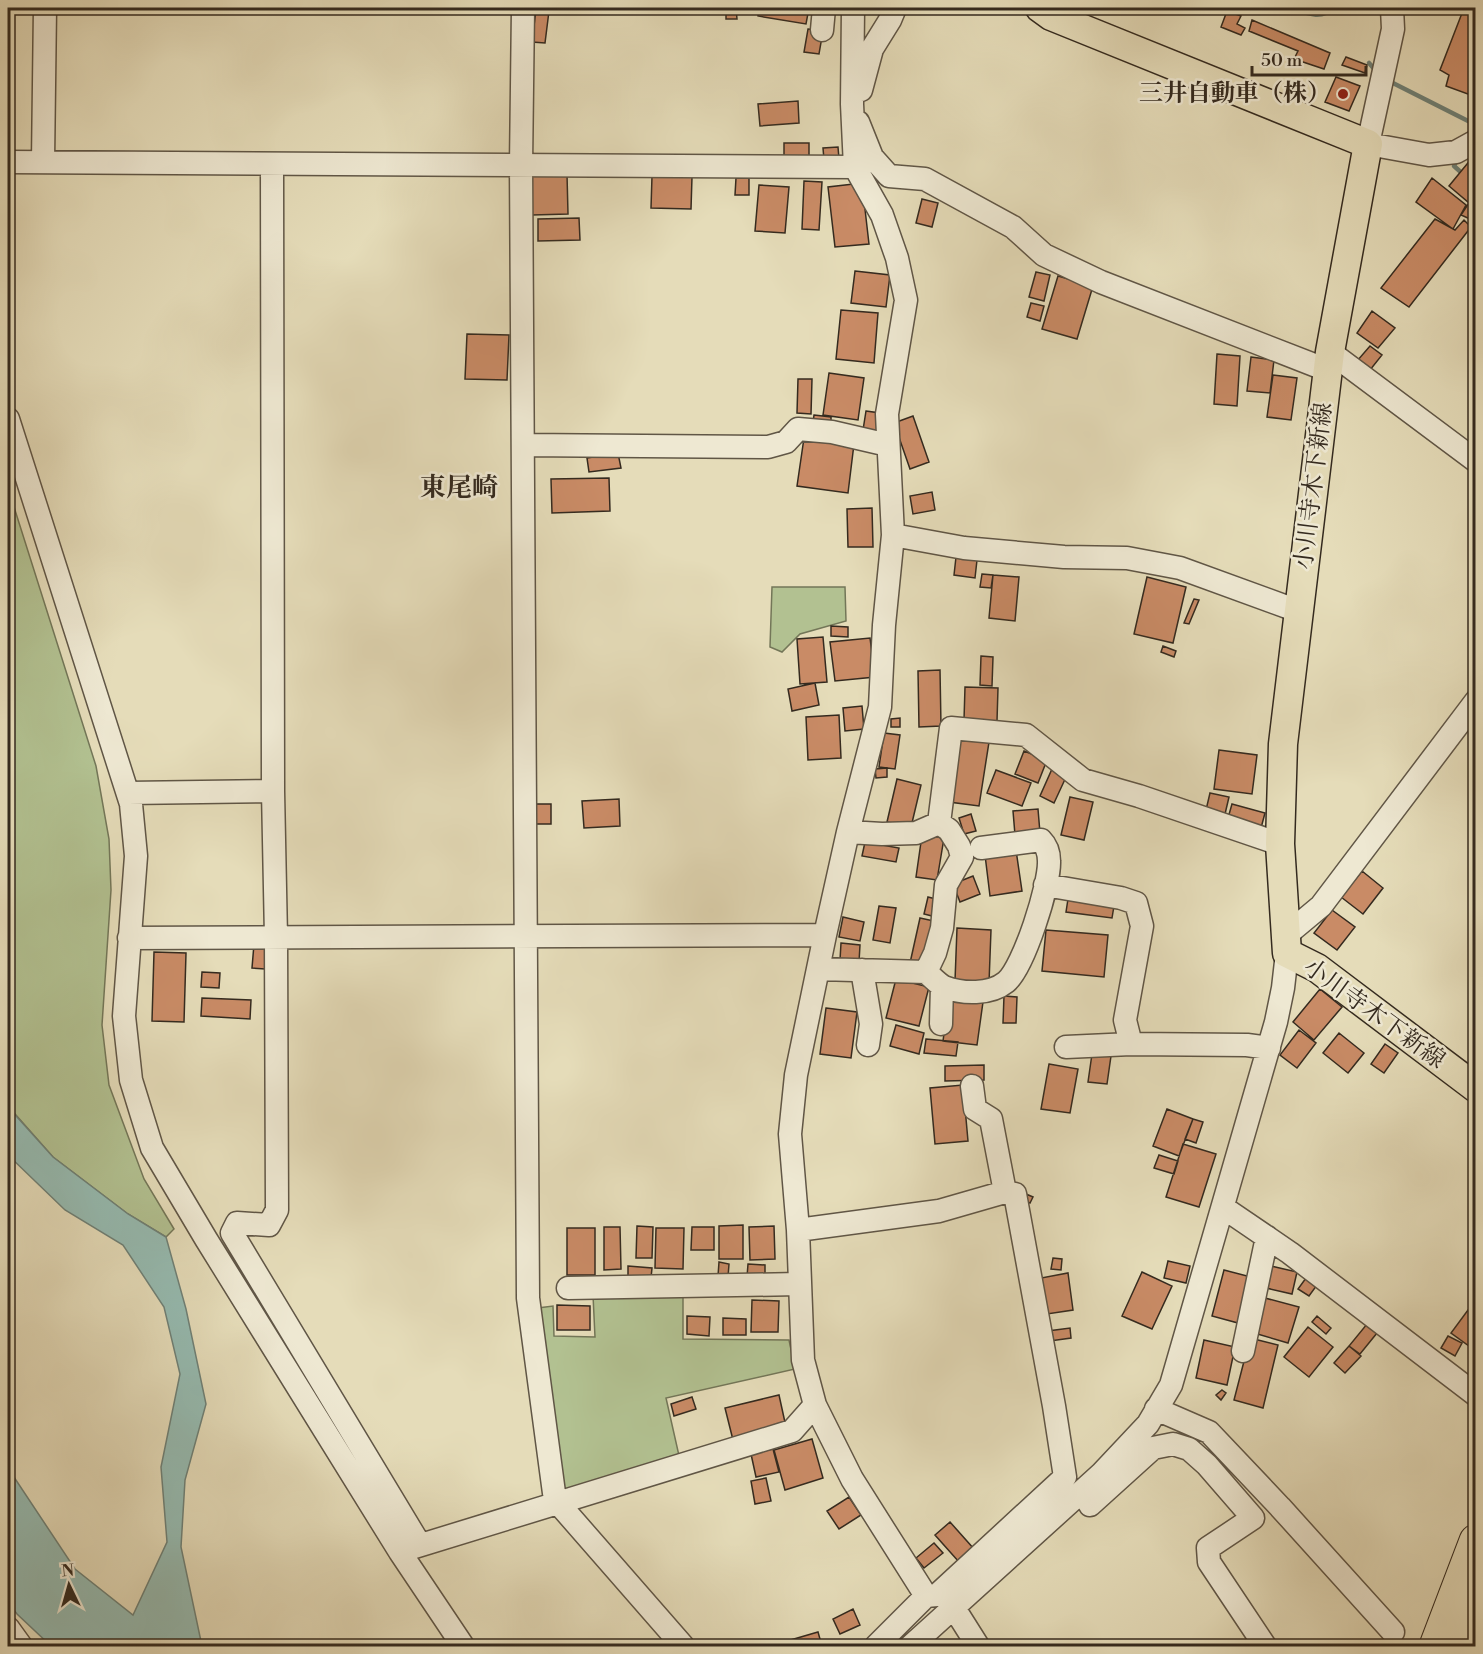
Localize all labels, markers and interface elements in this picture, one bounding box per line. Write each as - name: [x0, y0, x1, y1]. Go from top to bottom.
- scale bar: [1252, 39, 1366, 77]
- text: 50 m: [1261, 49, 1303, 72]
- place label: 三井自動車（株）: [1139, 79, 1331, 109]
- marker: 三井自動車（株）: [1336, 87, 1350, 101]
- street label: 小川寺木下新線: [1289, 401, 1339, 571]
- district label: 東尾崎: [420, 472, 498, 504]
- street label: 小川寺木下新線: [1297, 952, 1451, 1076]
- north arrow: [39, 1555, 99, 1615]
- text: N: [61, 1561, 75, 1582]

